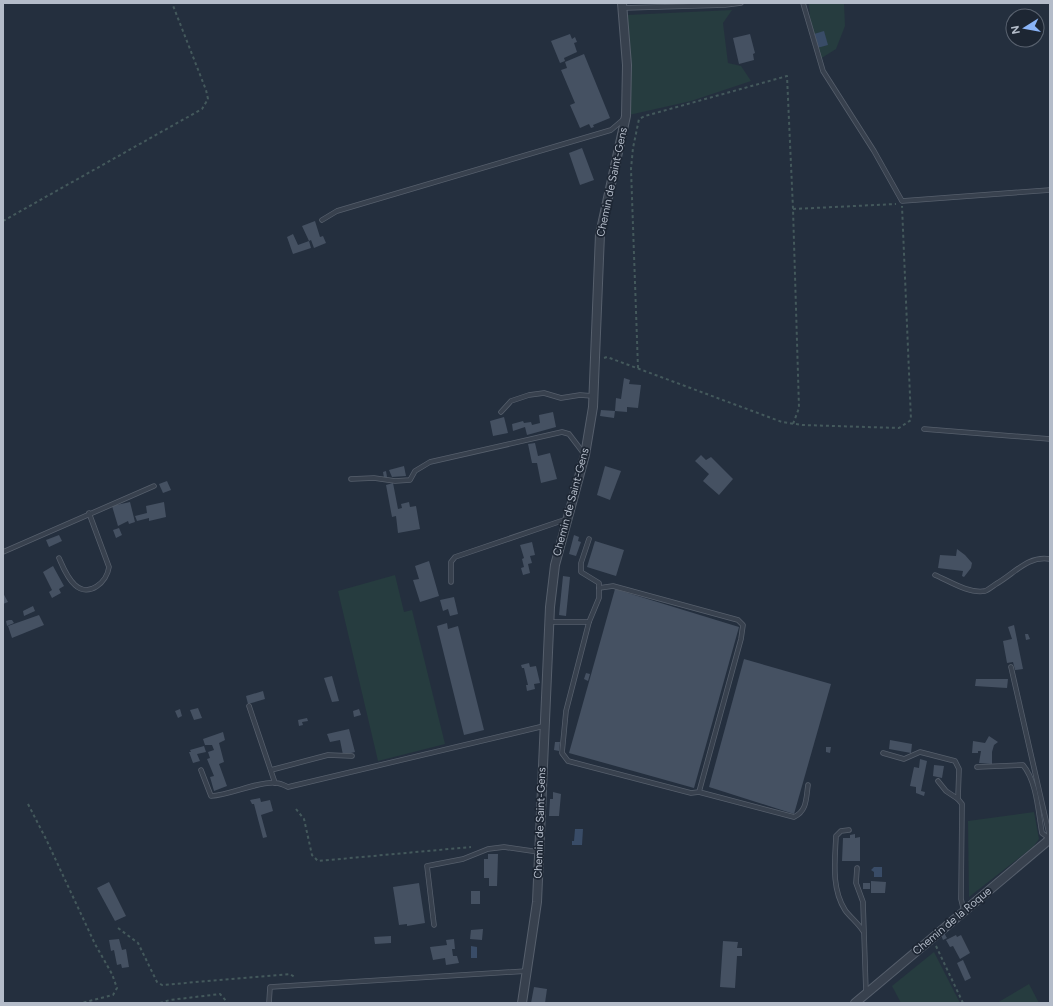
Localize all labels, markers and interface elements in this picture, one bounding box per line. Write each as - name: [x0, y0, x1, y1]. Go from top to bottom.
- north arrow: [1005, 8, 1045, 48]
- text: N: [1008, 24, 1023, 35]
- street label: Chemin de Saint-Gens: [594, 126, 630, 238]
- street label: Chemin de Saint-Gens: [550, 446, 592, 558]
- street label: Chemin de Saint-Gens: [532, 767, 548, 879]
- street label: Chemin de la Roque: [910, 884, 994, 958]

